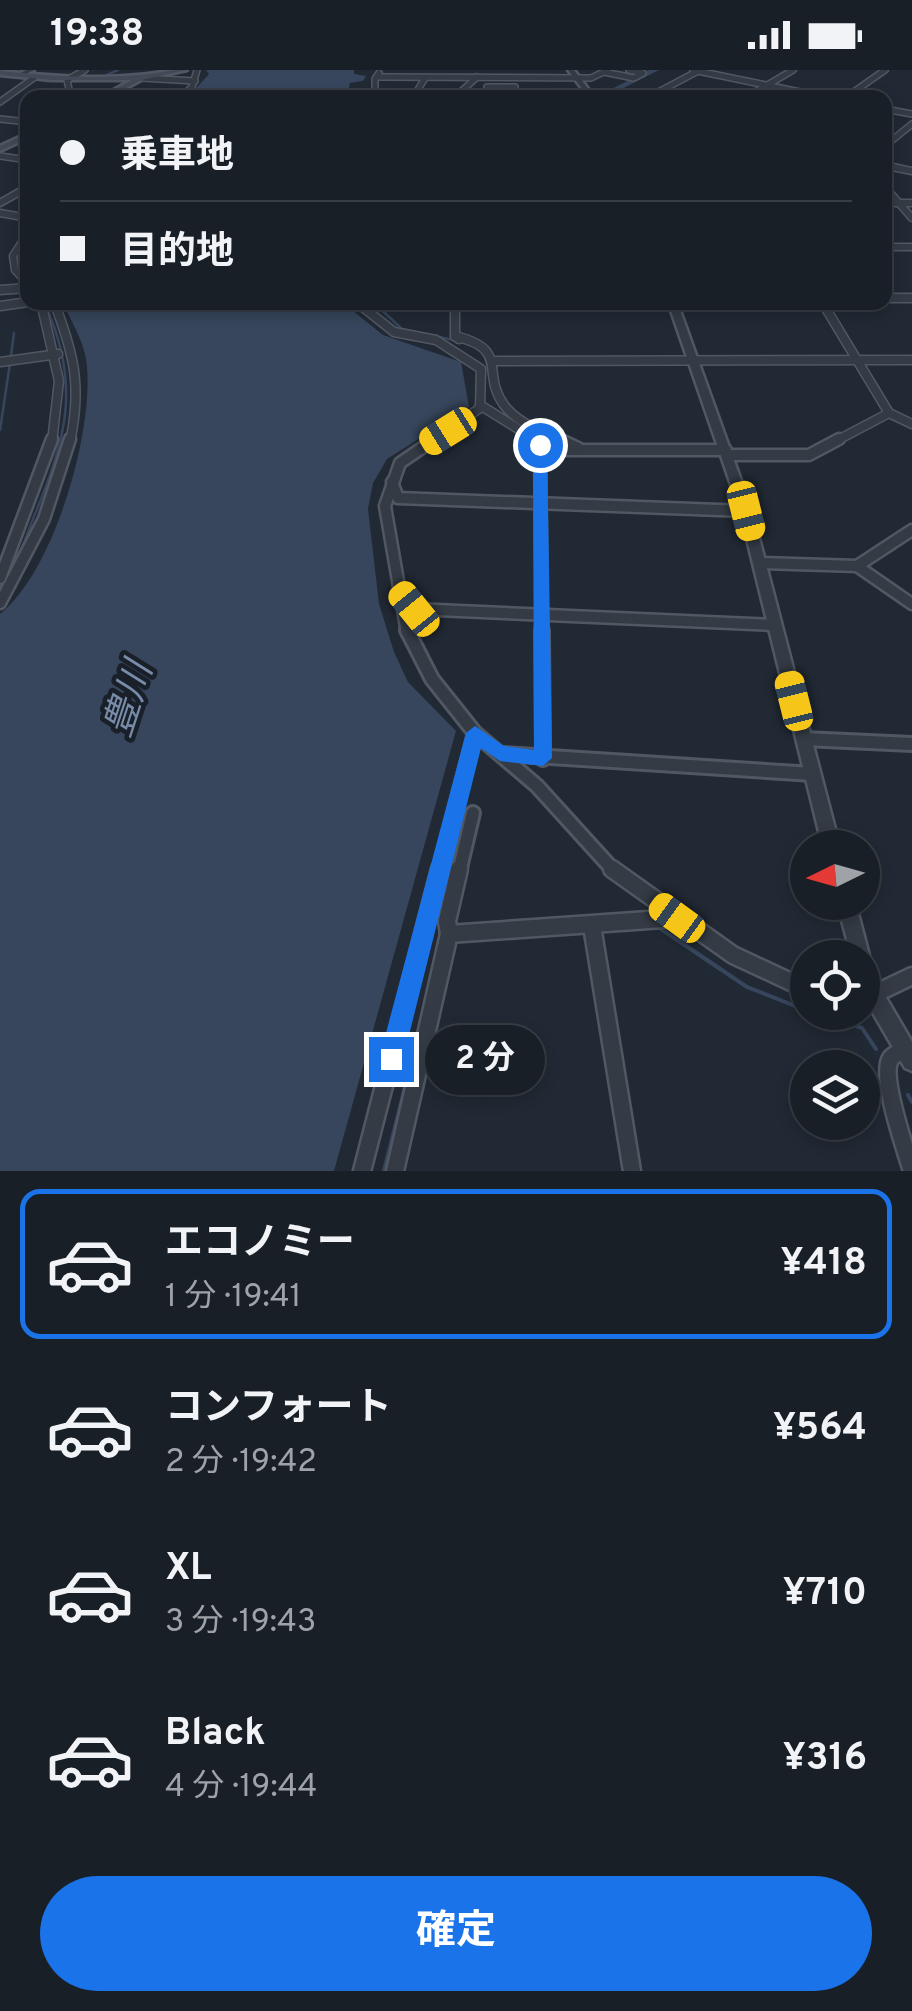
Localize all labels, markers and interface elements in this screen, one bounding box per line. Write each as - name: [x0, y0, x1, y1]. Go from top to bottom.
- text: 19:38: [50, 11, 144, 60]
- text: 乗車地: [120, 133, 234, 182]
- text: 目的地: [120, 229, 234, 278]
- car: [415, 402, 481, 460]
- route start: [518, 423, 563, 468]
- car: [724, 478, 768, 544]
- car: [383, 576, 445, 642]
- water label: 豊川: [96, 652, 167, 744]
- car: [772, 668, 816, 734]
- north arrow: [790, 830, 880, 920]
- map controls: [790, 830, 880, 1140]
- car: [644, 888, 710, 948]
- button: locate: [790, 940, 880, 1030]
- callout: 2 分: [426, 1024, 546, 1094]
- route end: [369, 1037, 414, 1082]
- text: 2 分: [455, 1040, 515, 1080]
- button: layers: [790, 1050, 880, 1140]
- icon: car: [45, 1219, 135, 1309]
- text: エコノミー: [165, 1220, 355, 1269]
- text: ¥418: [780, 1240, 867, 1289]
- text: 1 分 · 19:41: [165, 1278, 302, 1318]
- icon: car: [45, 1384, 135, 1474]
- text: コンフォート: [165, 1385, 392, 1434]
- text: ¥564: [773, 1405, 867, 1454]
- text: 2 分 · 19:42: [165, 1443, 317, 1483]
- text: XL: [165, 1545, 212, 1594]
- icon: car: [45, 1549, 135, 1639]
- text: ¥710: [783, 1570, 867, 1619]
- text: 3 分 · 19:43: [165, 1603, 316, 1643]
- text: Black: [165, 1710, 265, 1759]
- icon: car: [45, 1714, 135, 1804]
- text: ¥316: [783, 1735, 867, 1784]
- text: 4 分 · 19:44: [165, 1768, 317, 1808]
- button: 確定: [40, 1876, 872, 1991]

